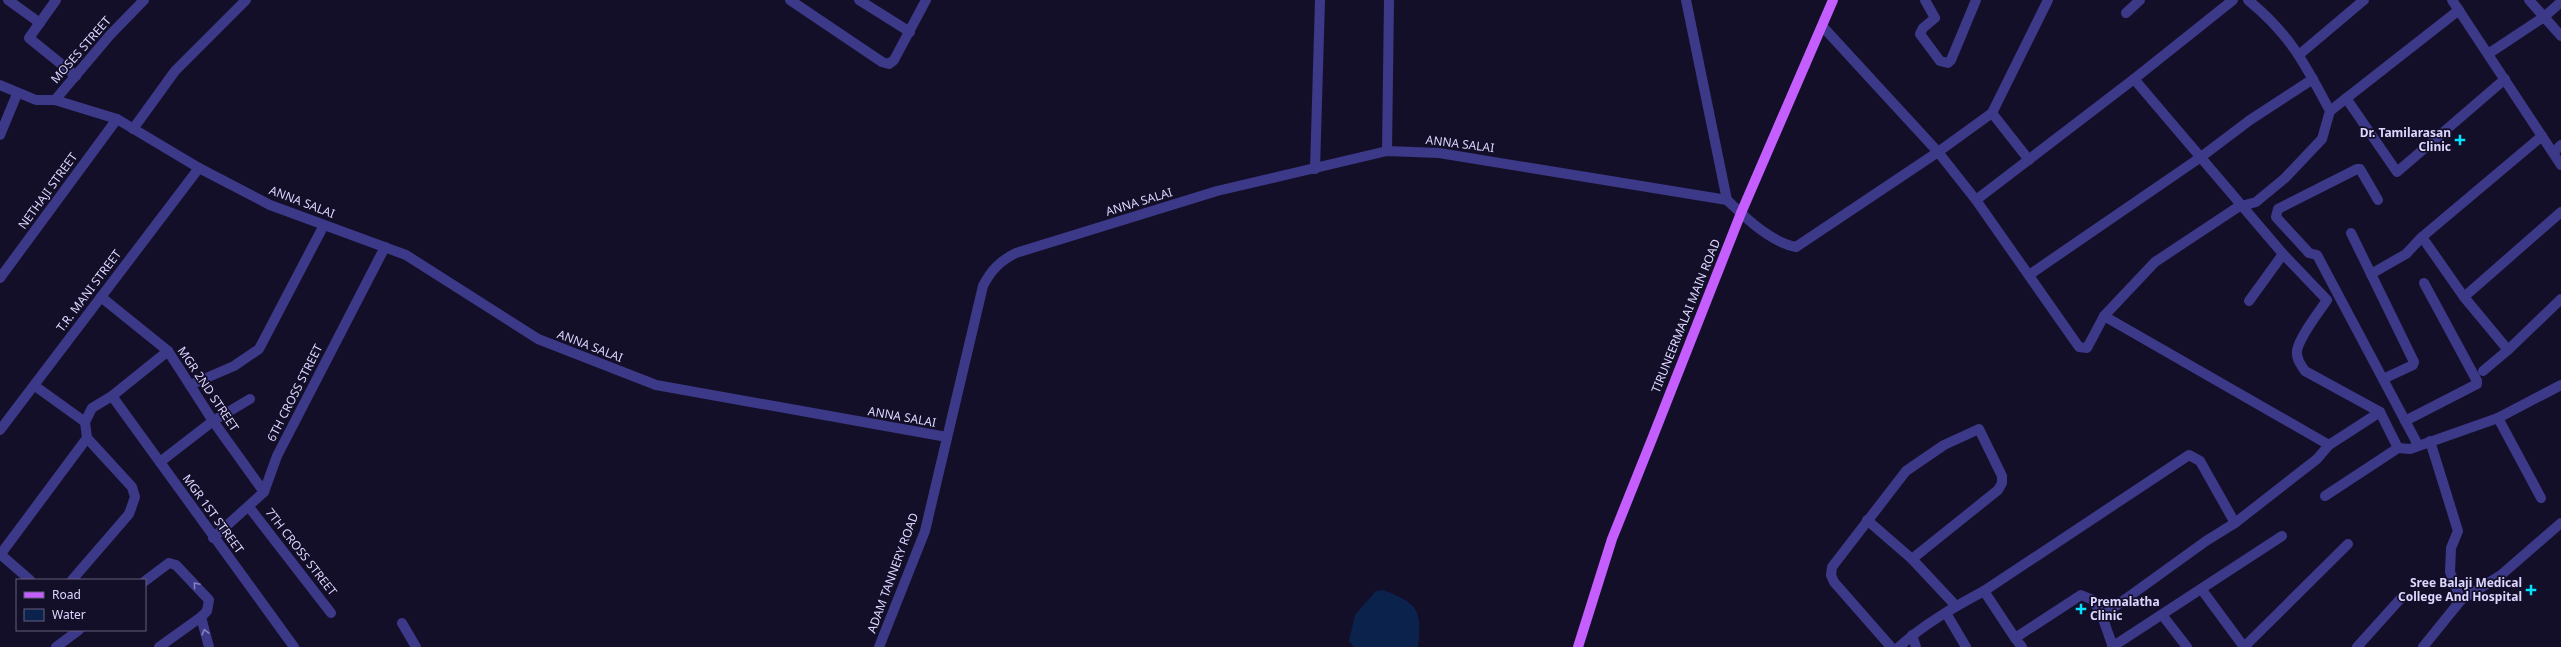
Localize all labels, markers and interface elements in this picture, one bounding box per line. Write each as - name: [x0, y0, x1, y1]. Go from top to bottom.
- street label: MOSES STREET: [47, 12, 115, 87]
- place label: Dr. Tamilarasan Clinic: [2360, 124, 2451, 155]
- street label: ANNA SALAI: [1425, 131, 1495, 156]
- marker: Dr. Tamilarasan Clinic: [2454, 134, 2466, 146]
- street label: NETHAJI STREET: [14, 149, 81, 232]
- street label: ANNA SALAI: [267, 181, 337, 222]
- street label: ANNA SALAI: [1103, 183, 1174, 220]
- street label: TIRUNEERMALAI MAIN ROAD: [1647, 236, 1724, 395]
- street label: T.R. MANI STREET: [52, 246, 125, 335]
- street label: ANNA SALAI: [555, 325, 625, 366]
- street label: 6TH CROSS STREET: [263, 341, 327, 444]
- street label: MGR 2ND STREET: [174, 343, 243, 435]
- street label: ANNA SALAI: [867, 402, 938, 431]
- street label: MGR 1ST STREET: [179, 471, 248, 557]
- street label: 7TH CROSS STREET: [262, 504, 341, 599]
- street label: ADAM TANNERY ROAD: [863, 510, 922, 635]
- place label: Sree Balaji Medical College And Hospital: [2398, 574, 2522, 605]
- legend: [16, 579, 146, 631]
- one-way arrow: [194, 583, 201, 590]
- marker: Sree Balaji Medical College And Hospital: [2525, 584, 2537, 596]
- text: Road: [52, 586, 81, 603]
- place label: Premalatha Clinic: [2090, 593, 2160, 624]
- marker: Premalatha Clinic: [2075, 603, 2087, 615]
- text: Water: [52, 606, 86, 623]
- one-way arrow: [202, 629, 210, 635]

